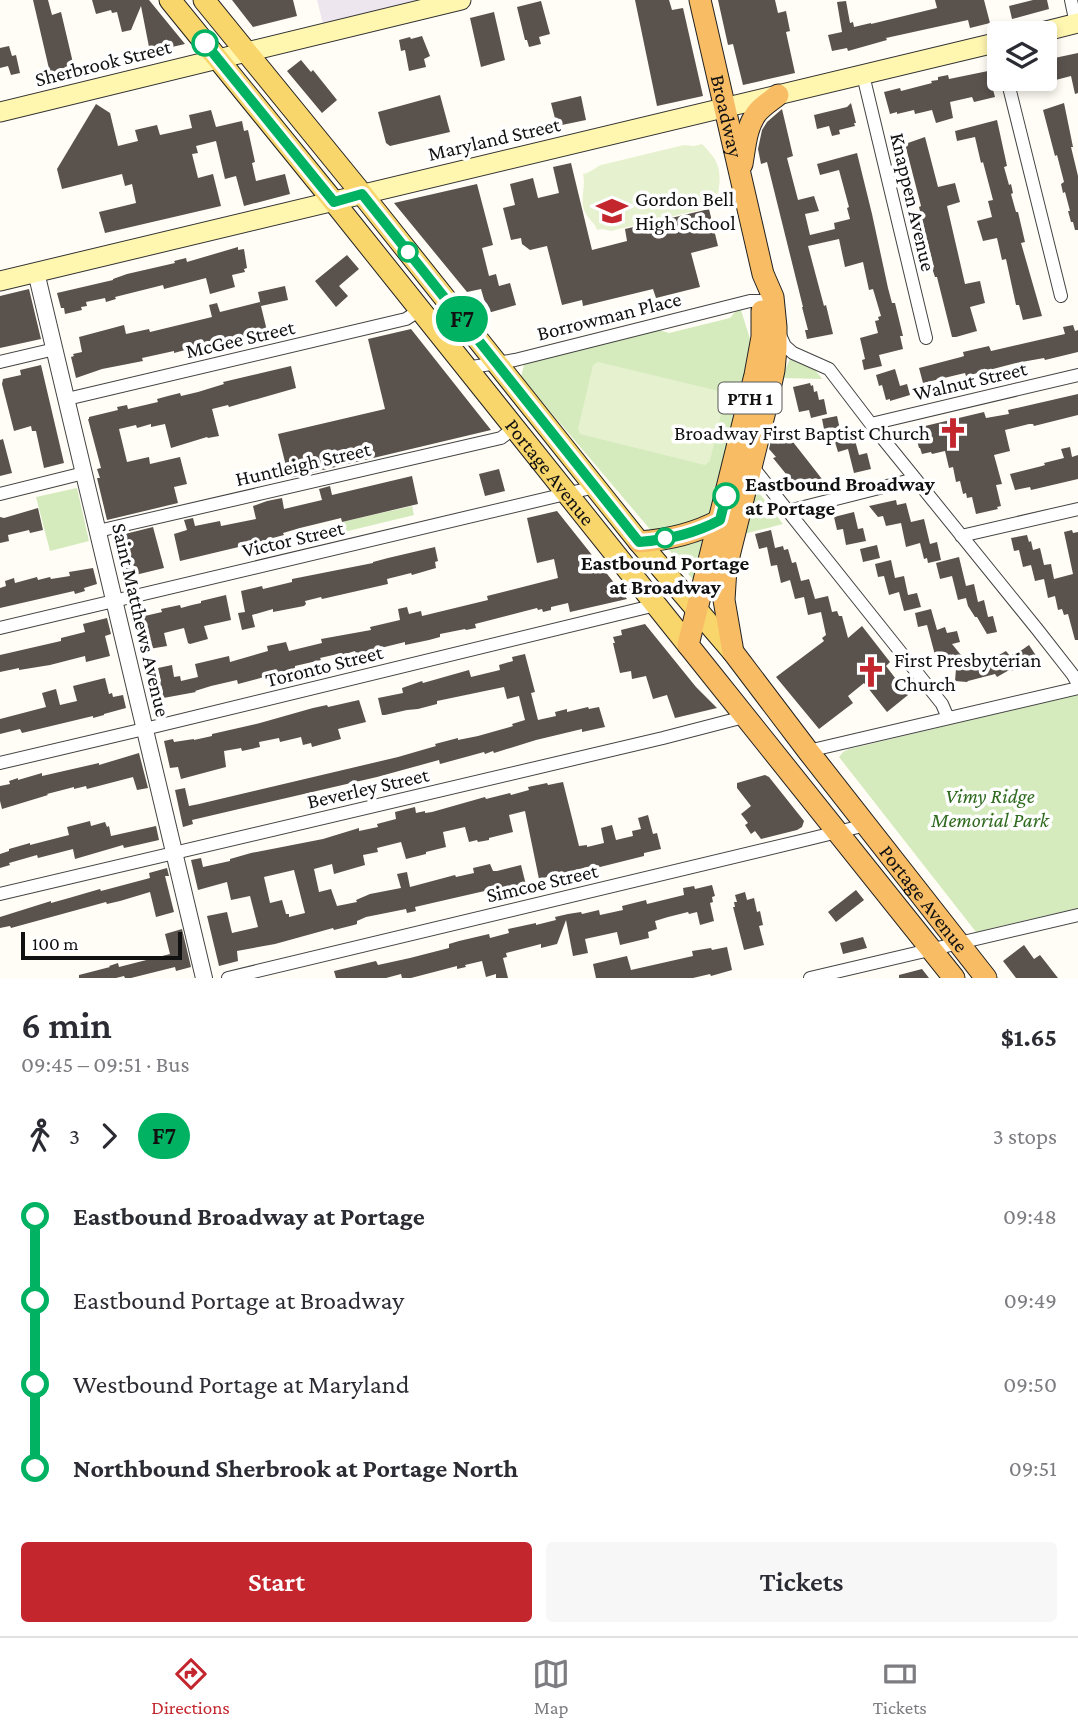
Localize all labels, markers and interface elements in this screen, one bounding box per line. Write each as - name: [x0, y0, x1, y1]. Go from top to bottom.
- map controls: [987, 21, 1057, 91]
- button: layers: [987, 21, 1057, 91]
- unlabelled marker: [192, 30, 218, 56]
- street label: Sherbrook Street: [32, 34, 175, 92]
- street label: Broadway: [706, 72, 748, 160]
- street label: Maryland Street: [426, 112, 564, 166]
- street label: Knappen Avenue: [885, 130, 941, 274]
- place label: Gordon Bell High School: [635, 187, 736, 235]
- school or university icon: Gordon Bell High School: [595, 194, 629, 228]
- unlabelled marker: [398, 242, 418, 262]
- street label: Borrowman Place: [534, 286, 684, 346]
- line badge: F7: [430, 296, 494, 342]
- text: F7: [450, 305, 474, 332]
- street label: McGee Street: [183, 315, 298, 363]
- street label: Walnut Street: [911, 356, 1030, 406]
- road number: PTH 1: [718, 382, 782, 414]
- street label: Portage Avenue: [500, 414, 600, 530]
- church icon: Broadway First Baptist Church: [936, 416, 970, 450]
- place label: Broadway First Baptist Church: [674, 421, 930, 445]
- street label: Huntleigh Street: [233, 437, 374, 491]
- place label: Eastbound Broadway at Portage: [745, 472, 936, 520]
- marker: Eastbound Broadway at Portage: [713, 483, 739, 509]
- street label: Victor Street: [240, 515, 347, 562]
- street label: Saint Matthews Avenue: [107, 521, 175, 719]
- marker: Eastbound Portage at Broadway: [655, 528, 675, 548]
- place label: Eastbound Portage at Broadway: [581, 551, 750, 599]
- street label: Toronto Street: [263, 640, 386, 692]
- place label: First Presbyterian Church: [894, 648, 1042, 696]
- church icon: First Presbyterian Church: [854, 655, 888, 689]
- street label: Beverley Street: [305, 762, 432, 814]
- park label: Vimy Ridge Memorial Park: [930, 784, 1050, 832]
- street label: Portage Avenue: [874, 840, 973, 957]
- street label: Simcoe Street: [484, 858, 601, 907]
- scale bar: [21, 929, 182, 961]
- text: 100 m: [32, 933, 79, 954]
- text: 6 min: [21, 1004, 112, 1046]
- text: $1.65: [1001, 1023, 1057, 1052]
- text: 09:45 – 09:51 · Bus: [21, 1051, 190, 1077]
- icon: walk: [21, 1117, 59, 1155]
- icon: forward: [90, 1117, 128, 1155]
- text: F7: [152, 1122, 176, 1149]
- text: 3: [69, 1123, 80, 1149]
- text: 3 stops: [993, 1123, 1057, 1149]
- text: Eastbound Broadway at Portage: [73, 1202, 425, 1231]
- text: 09:48: [1003, 1203, 1057, 1229]
- text: Eastbound Portage at Broadway: [73, 1286, 404, 1315]
- text: 09:49: [1004, 1287, 1057, 1313]
- text: Westbound Portage at Maryland: [73, 1370, 409, 1399]
- text: 09:50: [1003, 1371, 1057, 1397]
- text: Northbound Sherbrook at Portage North: [73, 1454, 518, 1483]
- text: 09:51: [1009, 1455, 1057, 1481]
- button: Start: [21, 1542, 532, 1622]
- button: Tickets: [546, 1542, 1057, 1622]
- tab: Directions: [151, 1655, 230, 1718]
- tab: Map: [532, 1655, 570, 1718]
- tab: Tickets: [873, 1655, 927, 1718]

